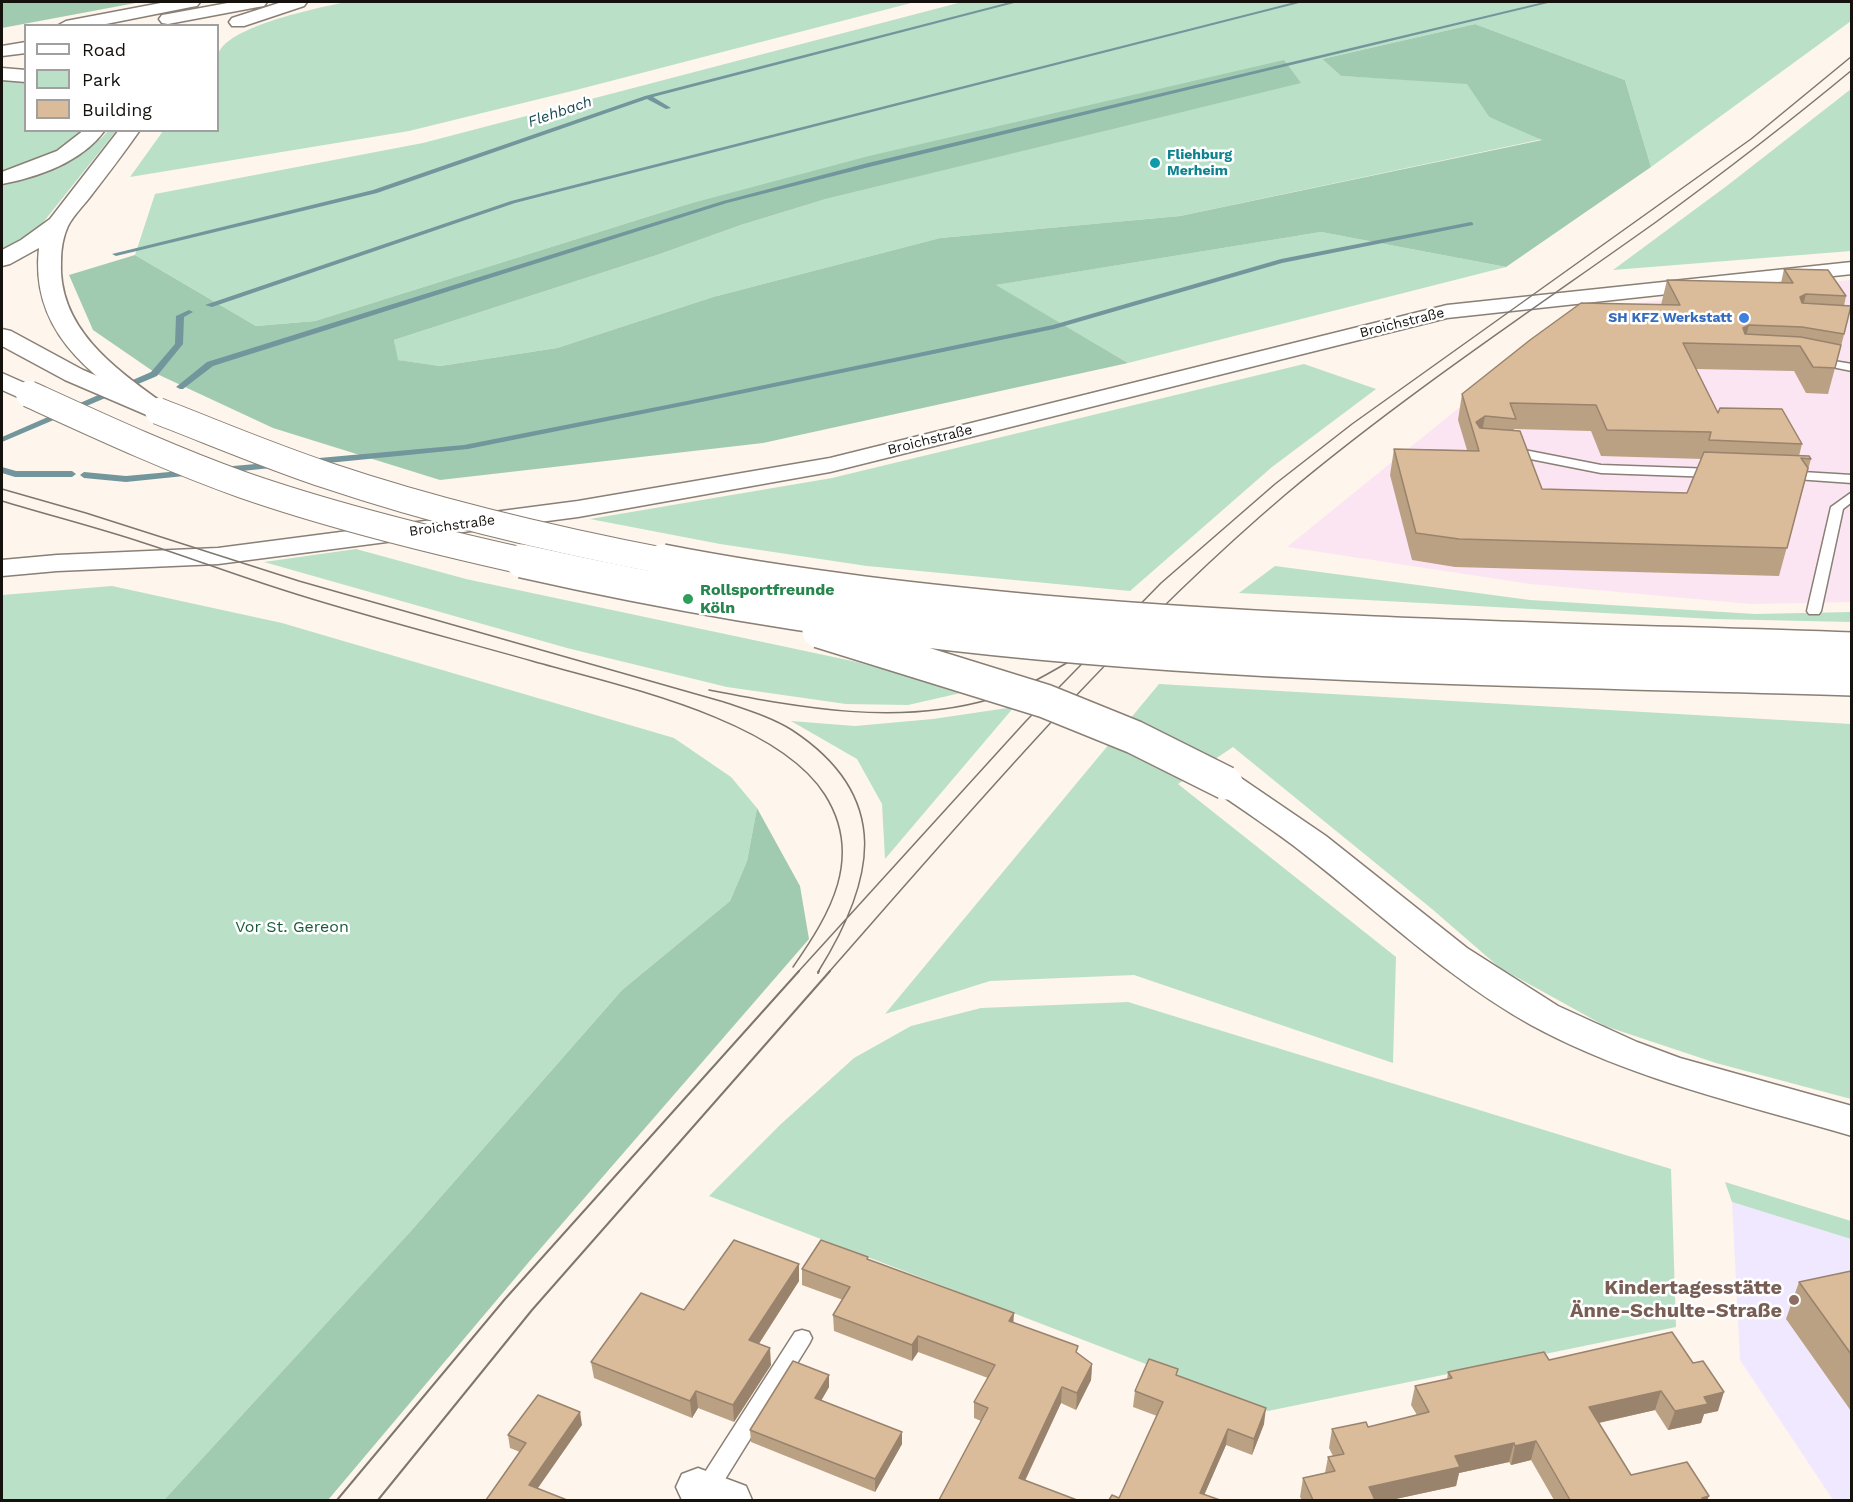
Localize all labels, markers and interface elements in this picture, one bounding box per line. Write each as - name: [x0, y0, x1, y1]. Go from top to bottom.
- legend: [24, 24, 219, 132]
- text: Road: [82, 39, 126, 60]
- text: Park: [82, 69, 121, 90]
- water label: Flehbach: [526, 93, 594, 131]
- text: Building: [82, 99, 152, 120]
- place label: Fliehburg Merheim: [1167, 147, 1232, 180]
- marker: Fliehburg Merheim: [1148, 156, 1162, 170]
- street label: Broichstraße: [1358, 304, 1446, 342]
- place label: SH KFZ Werkstatt: [1608, 310, 1732, 326]
- marker: SH KFZ Werkstatt: [1737, 311, 1751, 325]
- street label: Broichstraße: [886, 421, 974, 459]
- street label: Broichstraße: [408, 512, 496, 540]
- place label: Rollsportfreunde Köln: [700, 580, 834, 618]
- marker: Rollsportfreunde Köln: [681, 592, 695, 606]
- park label: Vor St. Gereon: [235, 917, 349, 937]
- place label: Kindertagesstätte Änne-Schulte-Straße: [1570, 1276, 1782, 1323]
- marker: Kindertagesstätte Änne-Schulte-Straße: [1787, 1293, 1801, 1307]

